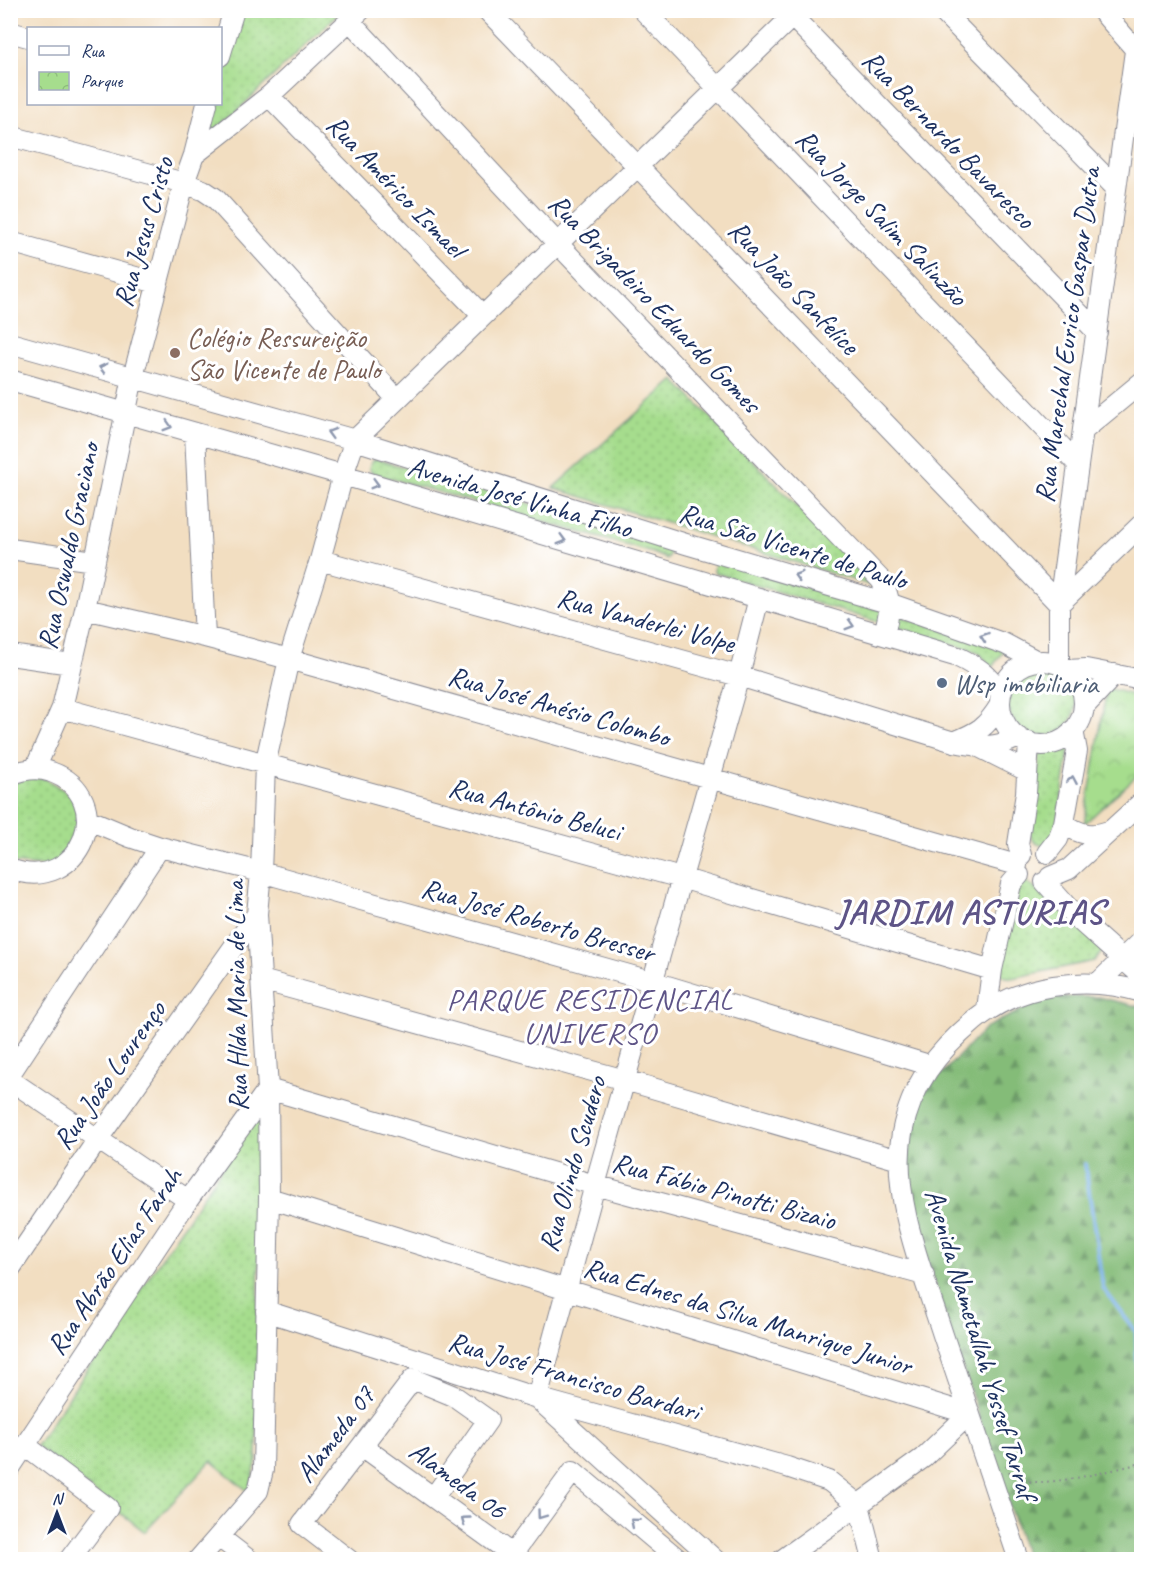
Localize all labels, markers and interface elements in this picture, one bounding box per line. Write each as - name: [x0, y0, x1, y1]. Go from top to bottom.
- legend: [27, 27, 222, 105]
- text: Rua: [81, 40, 106, 62]
- street label: Rua Bernardo Bavaresco: [855, 42, 1045, 237]
- text: Parque: [81, 70, 123, 92]
- street label: Rua Américo Ismael: [319, 107, 477, 269]
- street label: Rua Jorge Salim Salinzão: [789, 121, 977, 314]
- street label: Rua Jesus Cristo: [105, 151, 182, 311]
- street label: Rua Marechal Eurico Gaspar Dutra: [1026, 163, 1108, 505]
- street label: Rua Brigadeiro Eduardo Gomes: [541, 186, 770, 422]
- street label: Rua João Sanfelice: [721, 212, 868, 363]
- place label: Colégio Ressureição São Vicente de Paulo: [187, 320, 384, 387]
- marker: Colégio Ressureição São Vicente de Paulo: [168, 346, 182, 360]
- one-way arrow: [98, 363, 109, 375]
- one-way arrow: [162, 419, 172, 431]
- one-way arrow: [326, 428, 337, 440]
- street label: Rua Oswaldo Graciano: [29, 437, 108, 652]
- street label: Avenida José Vinha Filho: [404, 448, 638, 546]
- one-way arrow: [369, 477, 380, 489]
- street label: Rua São Vicente de Paulo: [675, 495, 914, 598]
- one-way arrow: [556, 533, 567, 545]
- one-way arrow: [793, 571, 804, 583]
- street label: Rua Vanderlei Volpe: [553, 579, 740, 661]
- one-way arrow: [844, 618, 855, 630]
- one-way arrow: [979, 631, 990, 644]
- street label: Rua José Anésio Colombo: [444, 658, 677, 755]
- place label: Wsp imobiliaria: [954, 666, 1100, 701]
- marker: Wsp imobiliaria: [935, 676, 949, 690]
- street label: Rua Antônio Beluci: [445, 769, 629, 850]
- one-way arrow: [1065, 775, 1078, 785]
- street label: Rua José Roberto Bresser: [418, 870, 661, 971]
- street label: Rua Hlda Maria de Lima: [216, 878, 256, 1112]
- district label: JARDIM ASTURIAS: [834, 890, 1110, 933]
- district label: PARQUE RESIDENCIAL UNIVERSO: [447, 980, 733, 1052]
- street label: Rua João Lourenço: [45, 992, 174, 1156]
- street label: Rua Olindo Scudero: [530, 1070, 614, 1256]
- street label: Rua Fábio Pinotti Bizaio: [609, 1144, 841, 1238]
- street label: Rua Abrão Elias Farah: [38, 1159, 191, 1361]
- street label: Avenida Nametallah Yossef Tarraf: [917, 1185, 1047, 1509]
- street label: Rua Ednes da Silva Manrique Junior: [580, 1249, 918, 1383]
- street label: Rua José Francisco Bardari: [444, 1323, 707, 1430]
- street label: Alameda 07: [287, 1378, 383, 1489]
- street label: Alameda 06: [403, 1433, 515, 1528]
- north arrow: [27, 1483, 87, 1543]
- text: N: [52, 1489, 65, 1509]
- one-way arrow: [537, 1509, 548, 1520]
- one-way arrow: [460, 1516, 471, 1527]
- one-way arrow: [630, 1518, 641, 1529]

